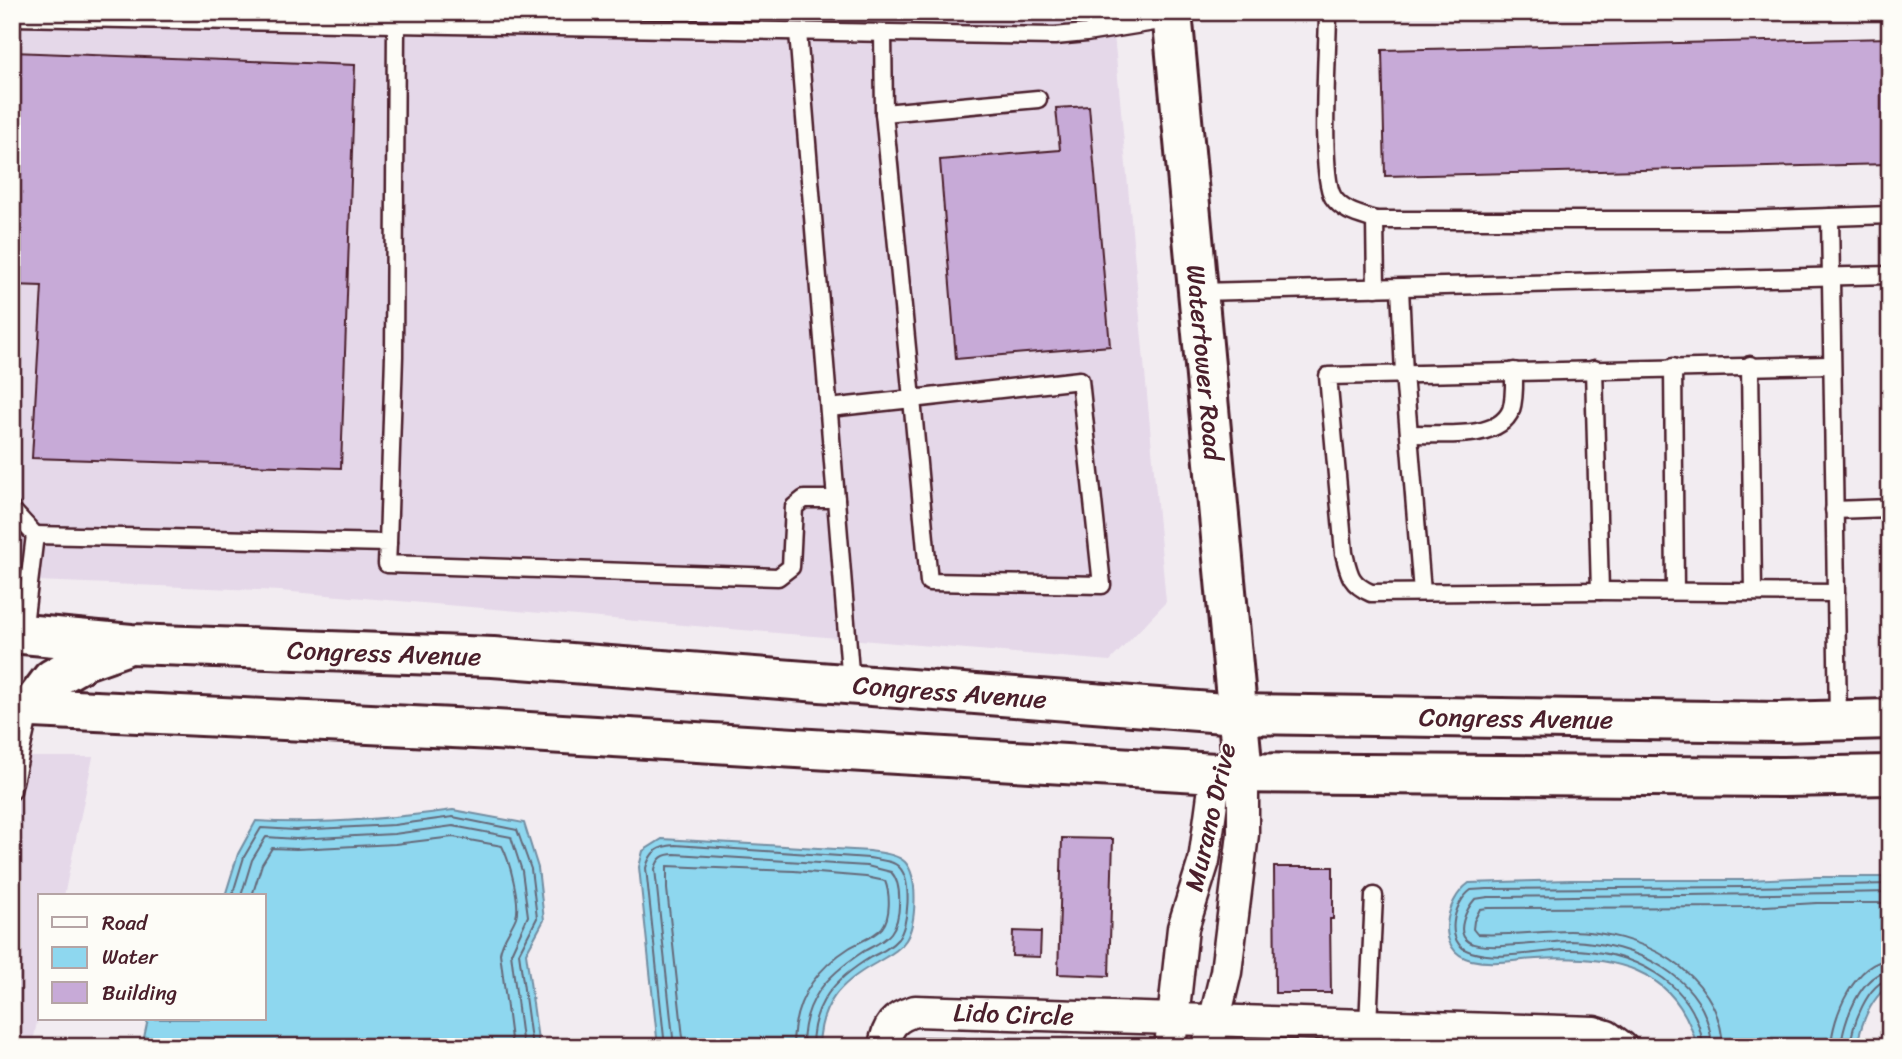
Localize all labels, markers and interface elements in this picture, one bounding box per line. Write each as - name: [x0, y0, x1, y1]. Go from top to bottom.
- street label: Watertower Road: [1173, 263, 1237, 465]
- street label: Congress Avenue: [286, 627, 482, 680]
- street label: Congress Avenue: [851, 662, 1049, 722]
- street label: Congress Avenue: [1419, 694, 1614, 743]
- street label: Murano Drive: [1171, 738, 1249, 896]
- legend: [38, 894, 266, 1020]
- text: Road: [102, 904, 149, 942]
- text: Water: [102, 938, 159, 976]
- text: Building: [102, 974, 178, 1012]
- street label: Lido Circle: [953, 989, 1075, 1039]

